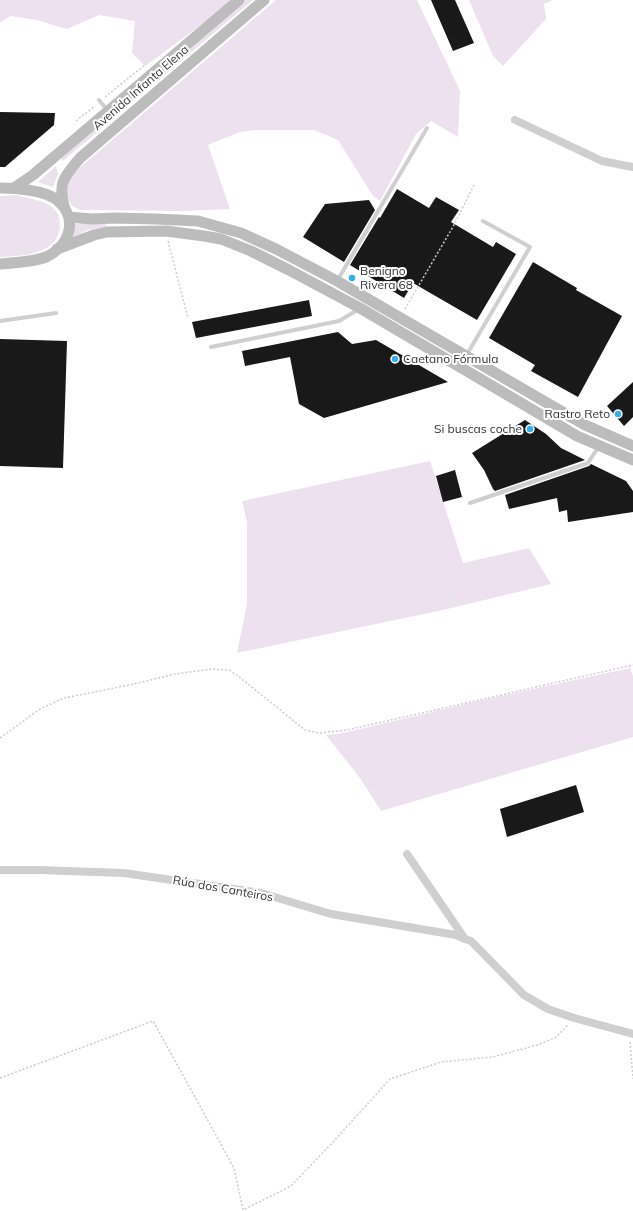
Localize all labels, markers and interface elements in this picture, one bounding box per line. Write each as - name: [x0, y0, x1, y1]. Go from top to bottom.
- street label: Avenida Infanta Elena: [90, 42, 192, 134]
- place label: Benigno Rivera 68: [360, 264, 413, 292]
- marker: Benigno Rivera 68: [347, 273, 357, 283]
- place label: Caetano Fórmula: [403, 352, 498, 366]
- marker: Caetano Fórmula: [390, 354, 400, 364]
- place label: Rastro Reto: [544, 407, 610, 421]
- marker: Rastro Reto: [613, 409, 623, 419]
- place label: Si buscas coche: [434, 422, 522, 436]
- marker: Si buscas coche: [525, 424, 535, 434]
- street label: Rúa dos Canteiros: [172, 873, 274, 905]

